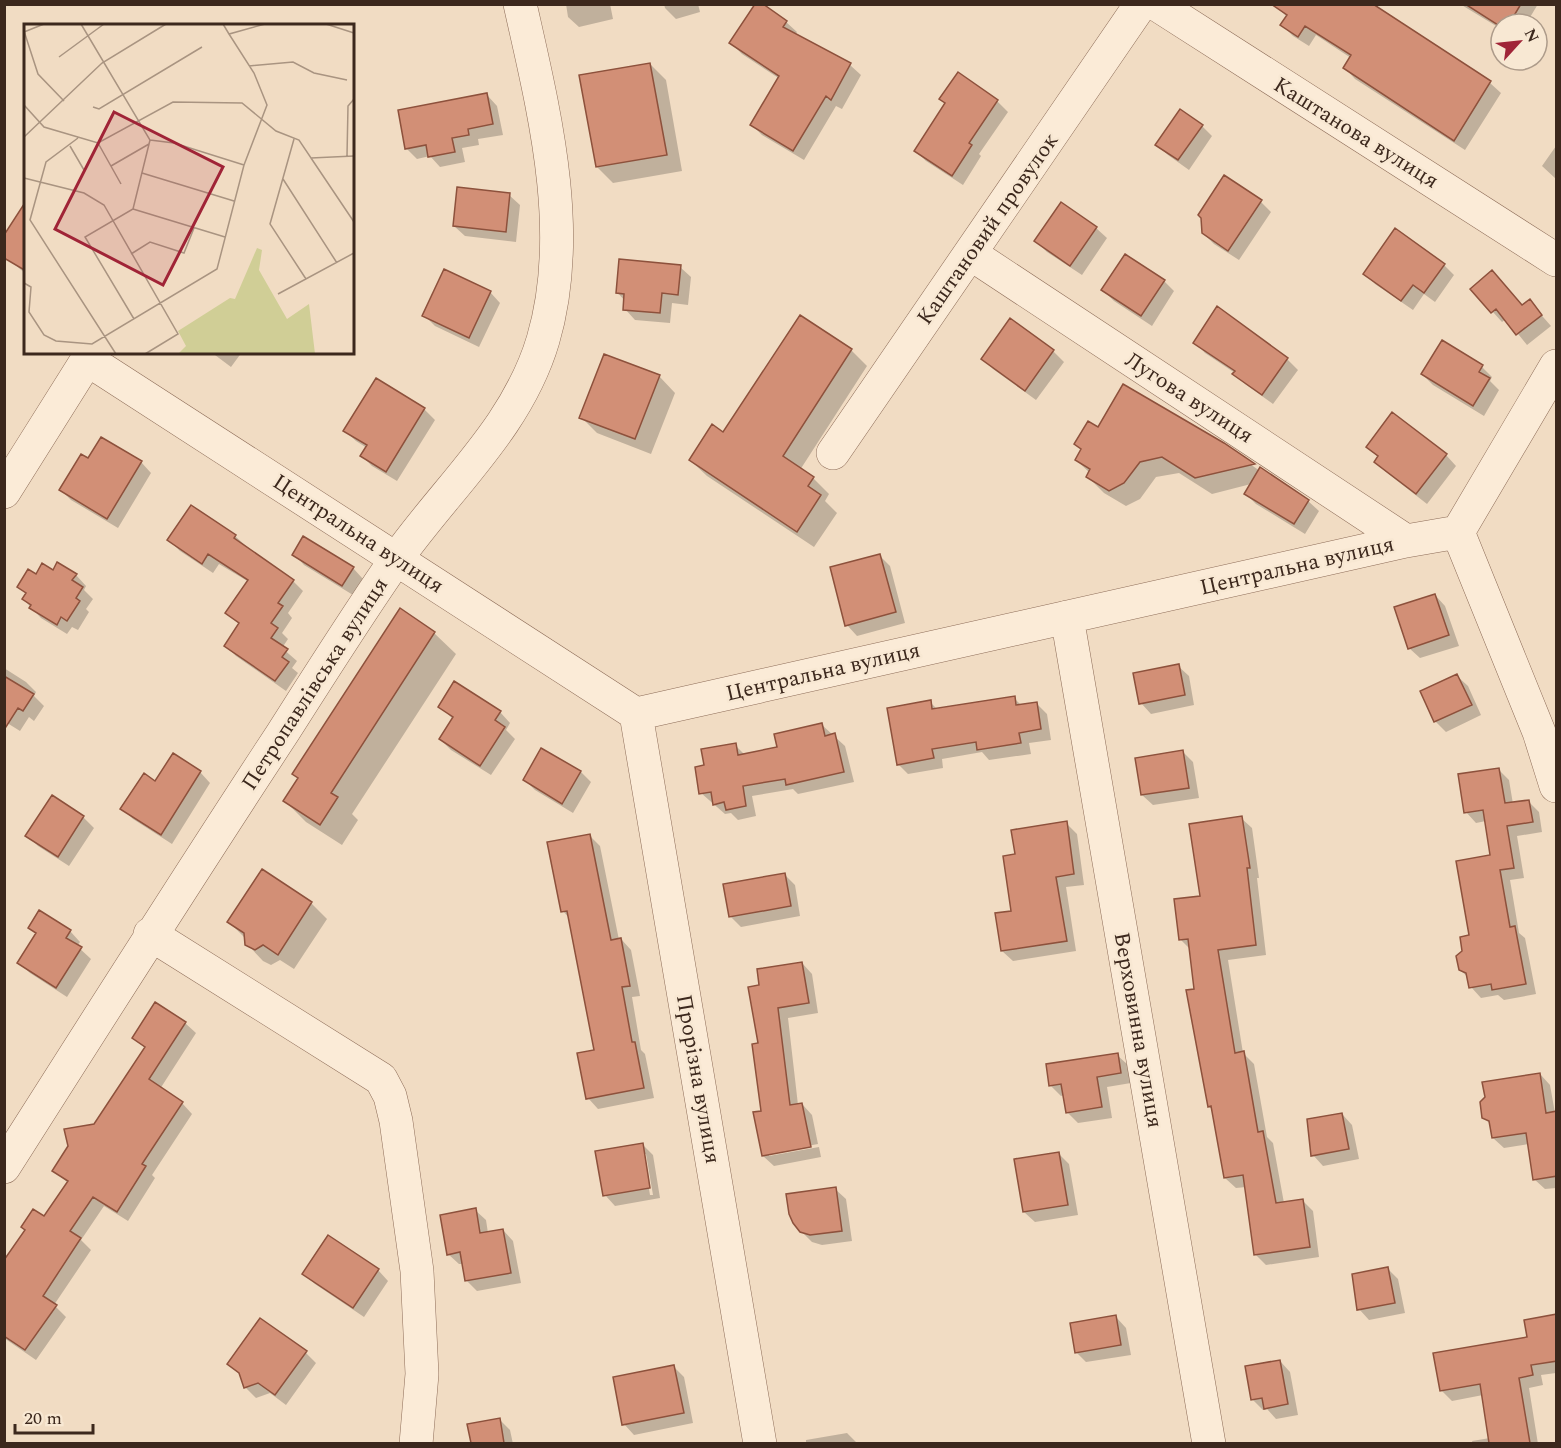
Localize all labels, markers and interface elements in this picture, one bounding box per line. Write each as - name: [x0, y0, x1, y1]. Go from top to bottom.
- north arrow: [1489, 12, 1549, 72]
- inset map: [24, 24, 354, 354]
- text: N: [1518, 24, 1545, 47]
- street label: Каштанова вулиця: [1267, 69, 1445, 197]
- street label: Каштановий провулок: [909, 126, 1067, 332]
- street label: Лугова вулиця: [1118, 344, 1260, 452]
- street label: Центральна вулиця: [266, 466, 450, 602]
- street label: Центральна вулиця: [1196, 528, 1398, 604]
- street label: Петропавлівська вулиця: [233, 571, 397, 797]
- street label: Центральна вулиця: [722, 634, 924, 710]
- street label: Верховинна вулиця: [1105, 930, 1171, 1130]
- street label: Прорізна вулиця: [667, 992, 729, 1166]
- scale bar: [15, 1397, 93, 1435]
- text: 20 m: [24, 1405, 62, 1432]

